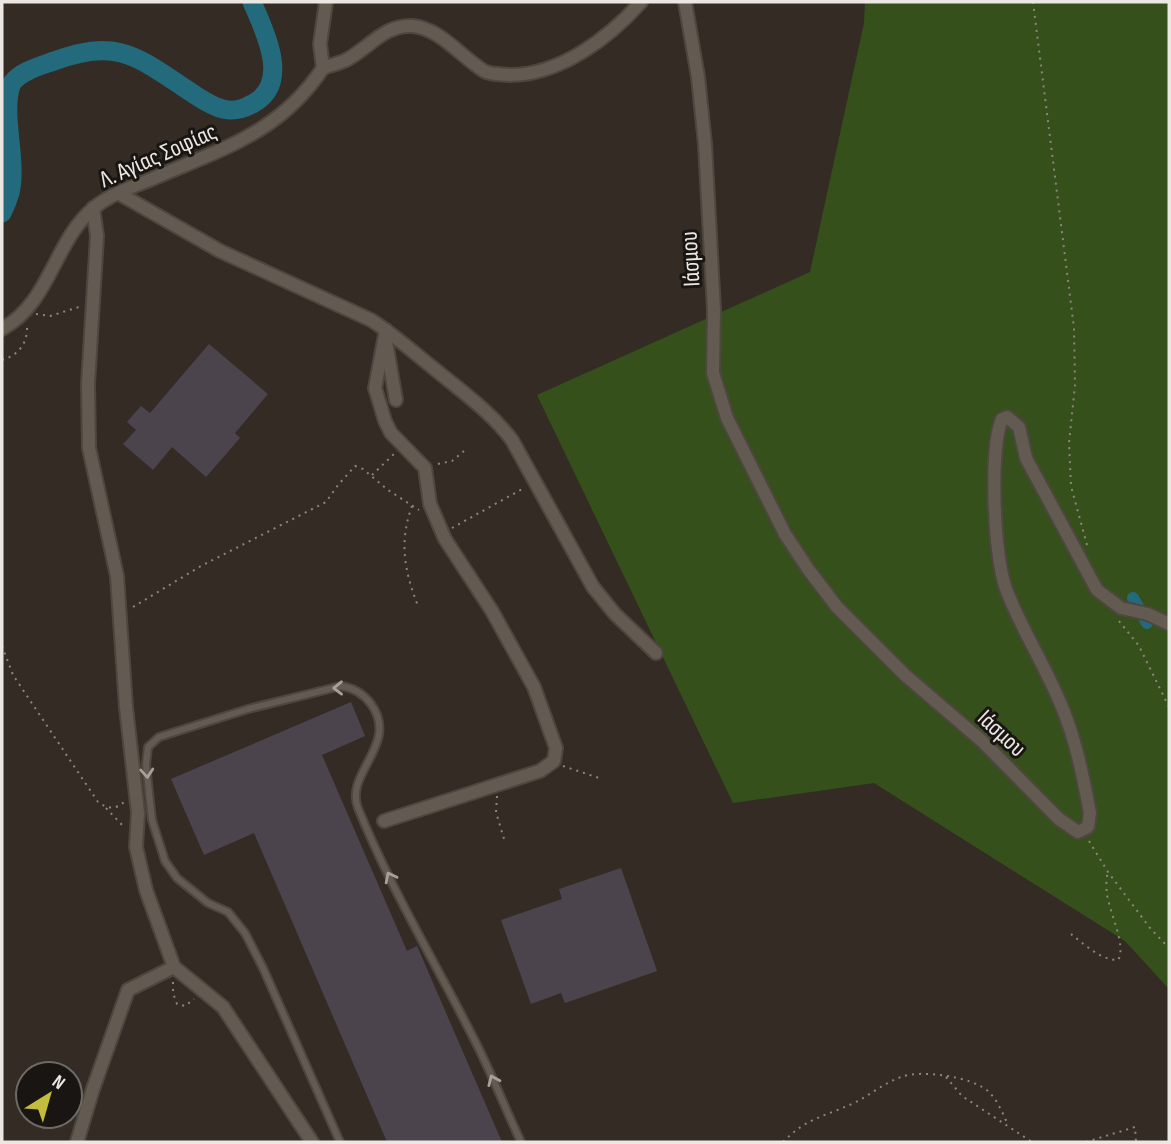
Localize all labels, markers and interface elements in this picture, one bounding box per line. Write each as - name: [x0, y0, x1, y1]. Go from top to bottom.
- street label: Λ. Αγίας Σοφίας: [94, 117, 221, 195]
- street label: Ιάσμου: [675, 230, 706, 288]
- one-way arrow: [332, 680, 343, 695]
- street label: Ιάσμου: [971, 704, 1032, 763]
- one-way arrow: [139, 768, 154, 779]
- one-way arrow: [385, 872, 399, 884]
- north arrow: [14, 1060, 84, 1130]
- text: N: [47, 1070, 69, 1095]
- one-way arrow: [487, 1075, 501, 1087]

